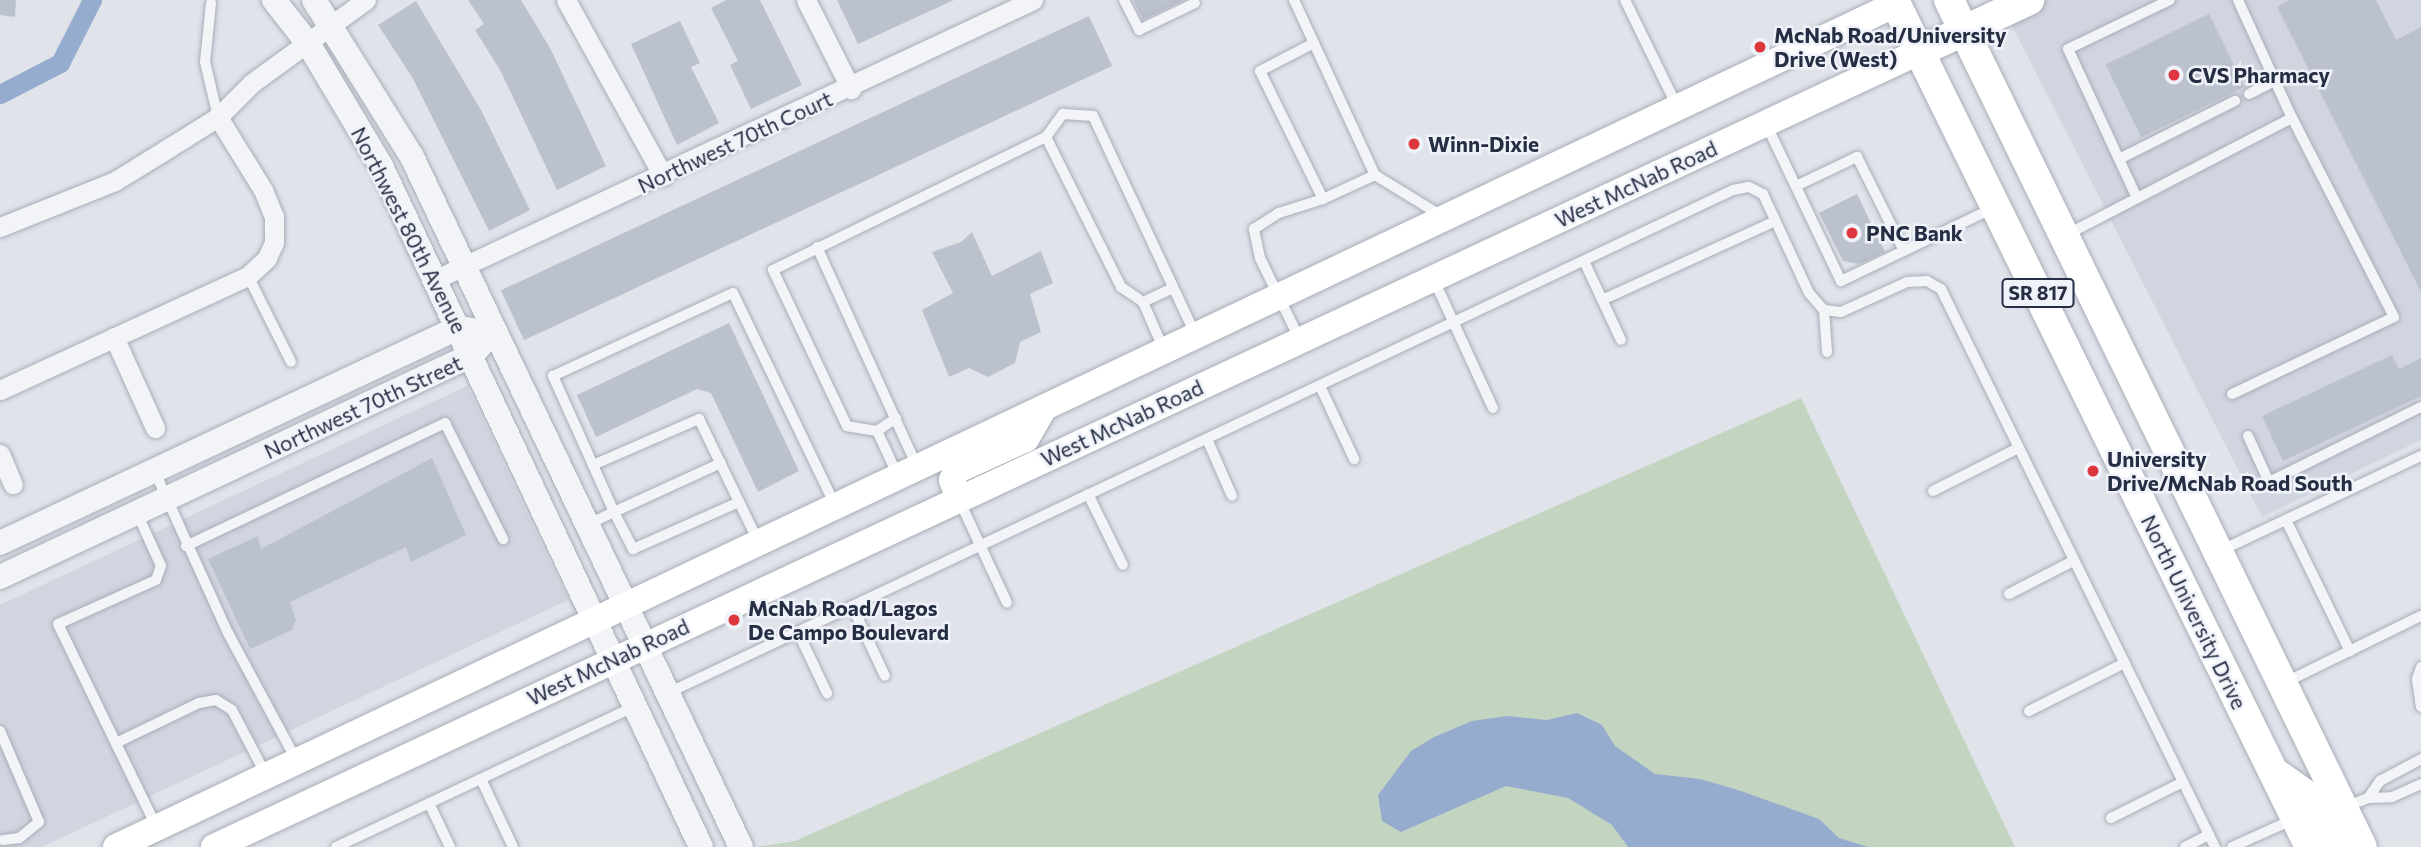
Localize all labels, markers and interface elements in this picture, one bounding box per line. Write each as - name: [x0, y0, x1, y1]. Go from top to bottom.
- place label: McNab Road/University Drive (West): [1774, 22, 2006, 72]
- marker: McNab Road/University Drive (West): [1752, 39, 1768, 55]
- place label: CVS Pharmacy: [2188, 62, 2330, 88]
- marker: CVS Pharmacy: [2166, 67, 2182, 83]
- street label: Northwest 70th Court: [634, 86, 836, 198]
- street label: Northwest 80th Avenue: [346, 123, 472, 337]
- place label: Winn-Dixie: [1428, 131, 1539, 157]
- street label: West McNab Road: [1551, 135, 1721, 233]
- marker: Winn-Dixie: [1406, 136, 1422, 152]
- place label: PNC Bank: [1866, 220, 1963, 246]
- marker: PNC Bank: [1844, 225, 1860, 241]
- road number: SR 817: [2001, 278, 2075, 308]
- street label: Northwest 70th Street: [260, 350, 466, 464]
- street label: West McNab Road: [1037, 374, 1207, 472]
- place label: University Drive/McNab Road South: [2107, 446, 2353, 496]
- marker: University Drive/McNab Road South: [2085, 463, 2101, 479]
- street label: North University Drive: [2136, 511, 2252, 713]
- place label: McNab Road/Lagos De Campo Boulevard: [748, 595, 949, 645]
- marker: McNab Road/Lagos De Campo Boulevard: [726, 612, 742, 628]
- street label: West McNab Road: [523, 613, 693, 711]

